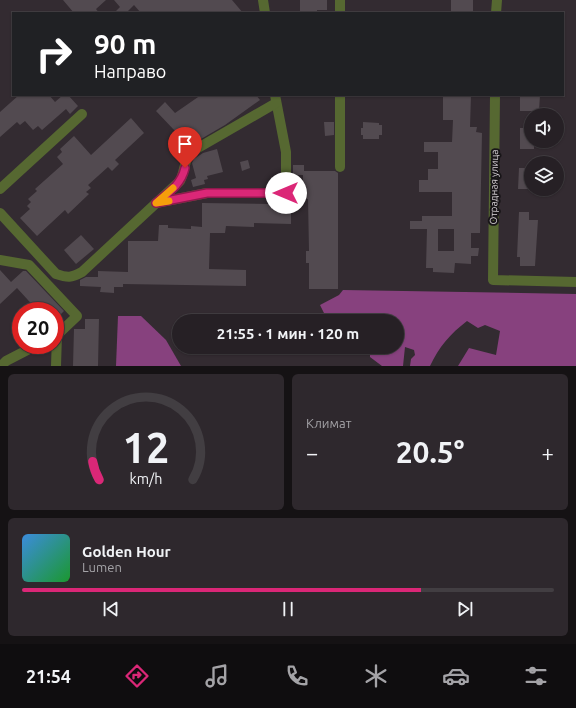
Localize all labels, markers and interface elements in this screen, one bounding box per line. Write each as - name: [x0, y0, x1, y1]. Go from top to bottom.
- icon: right: [28, 28, 80, 80]
- text: 90 m: [94, 28, 156, 59]
- text: Направо: [94, 61, 166, 81]
- map controls: [524, 108, 564, 196]
- button: sound: [524, 108, 564, 148]
- pin: [168, 127, 202, 168]
- icon: arrive: [174, 133, 196, 155]
- street label: Отрадная улица: [488, 149, 500, 225]
- button: layers: [524, 156, 564, 196]
- position arrow: [265, 172, 307, 214]
- speed limit sign: 20: [12, 302, 64, 354]
- text: 21:55 · 1 мин · 120 m: [217, 325, 359, 342]
- text: Климат: [306, 416, 351, 430]
- text: 12: [123, 424, 169, 471]
- text: 20.5°: [396, 435, 464, 469]
- text: −: [306, 440, 318, 465]
- text: +: [542, 440, 554, 465]
- text: km/h: [130, 471, 162, 487]
- text: Golden Hour: [82, 543, 171, 560]
- text: Lumen: [82, 560, 122, 574]
- icon: previous: [100, 598, 122, 620]
- icon: pause: [277, 598, 299, 620]
- icon: next: [454, 598, 476, 620]
- icon: directions: [123, 662, 151, 690]
- icon: music: [203, 662, 231, 690]
- icon: phone: [283, 662, 311, 690]
- icon: climate: [362, 662, 390, 690]
- icon: car: [442, 662, 470, 690]
- icon: filters: [522, 662, 550, 690]
- text: 21:54: [26, 666, 71, 686]

